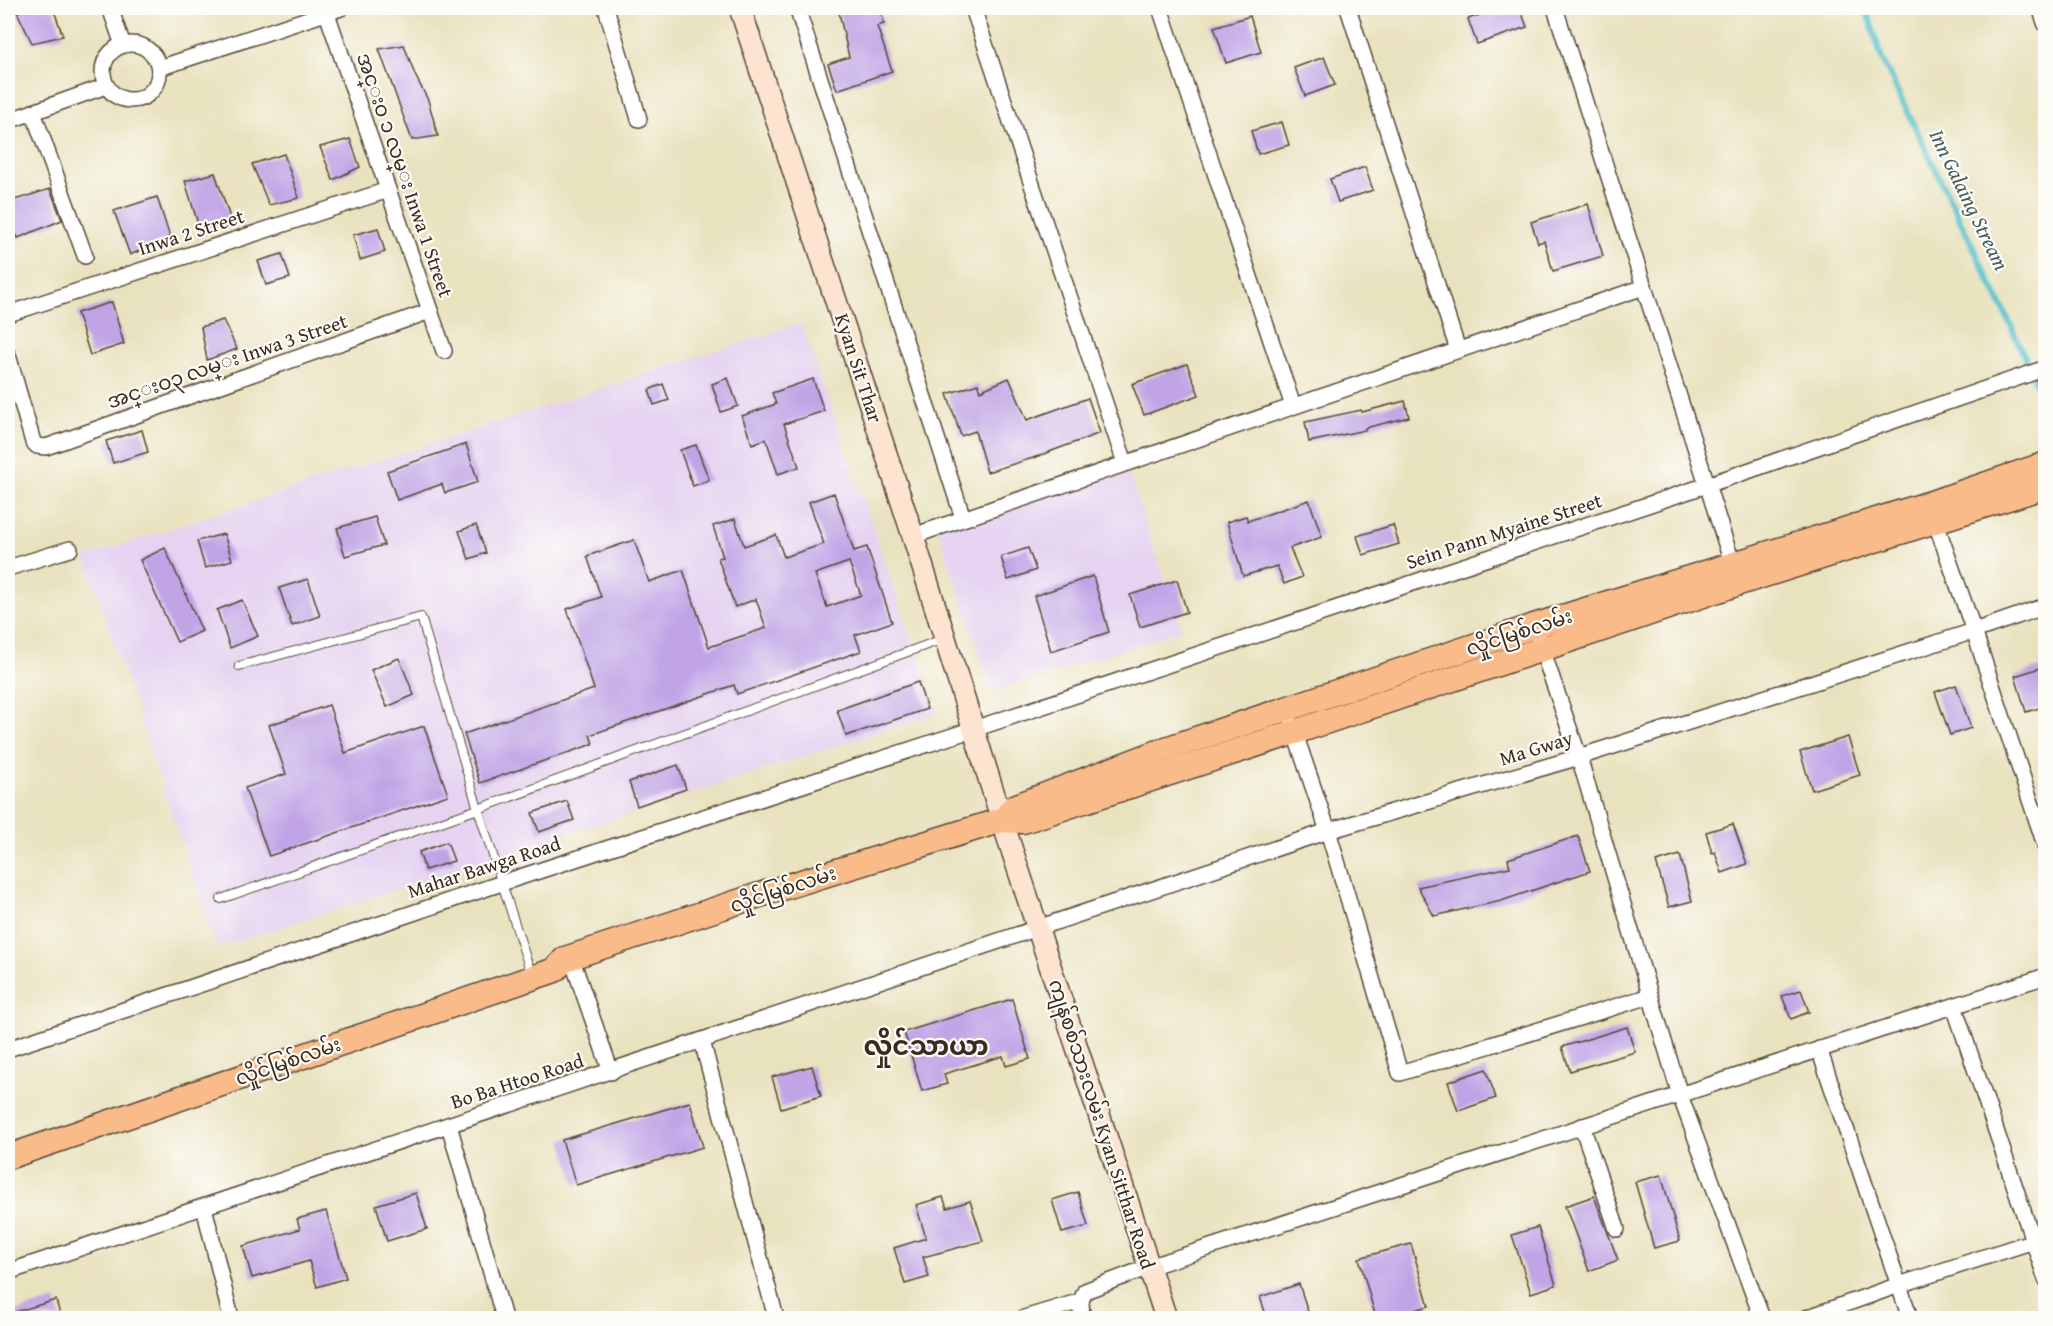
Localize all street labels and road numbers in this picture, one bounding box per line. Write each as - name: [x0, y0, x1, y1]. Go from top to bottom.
- street label: အင္းဝ ၁ လမ္း Inwa 1 Street: [349, 49, 461, 302]
- street label: Inwa 2 Street: [134, 201, 248, 262]
- street label: အင္းဝ၃ လမ္း Inwa 3 Street: [103, 306, 352, 417]
- street label: Kyan Sit Thar: [828, 309, 891, 426]
- street label: Sein Pann Myaine Street: [1402, 485, 1605, 576]
- street label: လှိုင်မြစ်လမ်း: [1462, 601, 1576, 664]
- street label: Ma Gway: [1496, 723, 1576, 772]
- street label: Mahar Bawga Road: [404, 828, 564, 905]
- street label: လှိုင်မြစ်လမ်း: [726, 858, 840, 921]
- street label: ကျန်စစ်သားလမ်း Kyan Sitthar Road: [1040, 975, 1163, 1273]
- street label: လှိုင်မြစ်လမ်း: [231, 1029, 345, 1094]
- street label: Bo Ba Htoo Road: [447, 1045, 587, 1116]

